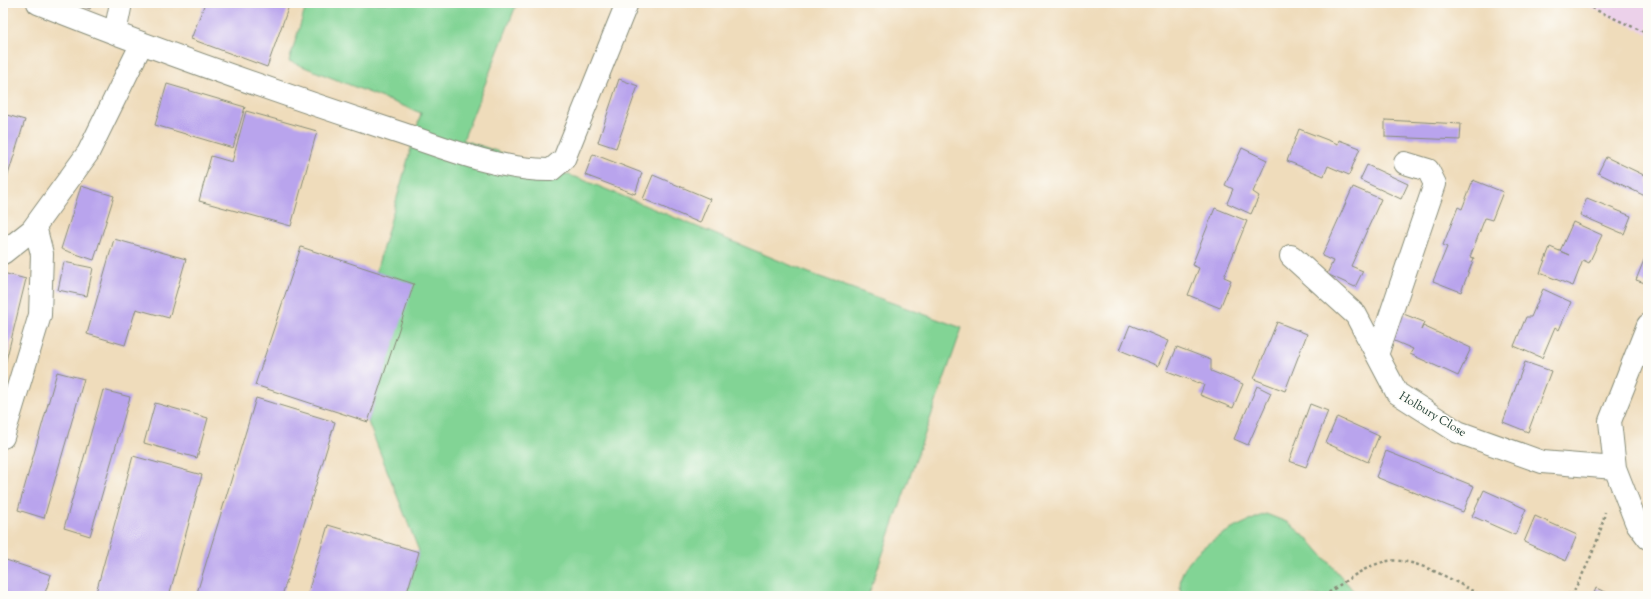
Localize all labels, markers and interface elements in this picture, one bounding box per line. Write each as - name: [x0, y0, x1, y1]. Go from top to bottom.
- street label: Holbury Close: [1395, 388, 1470, 442]

